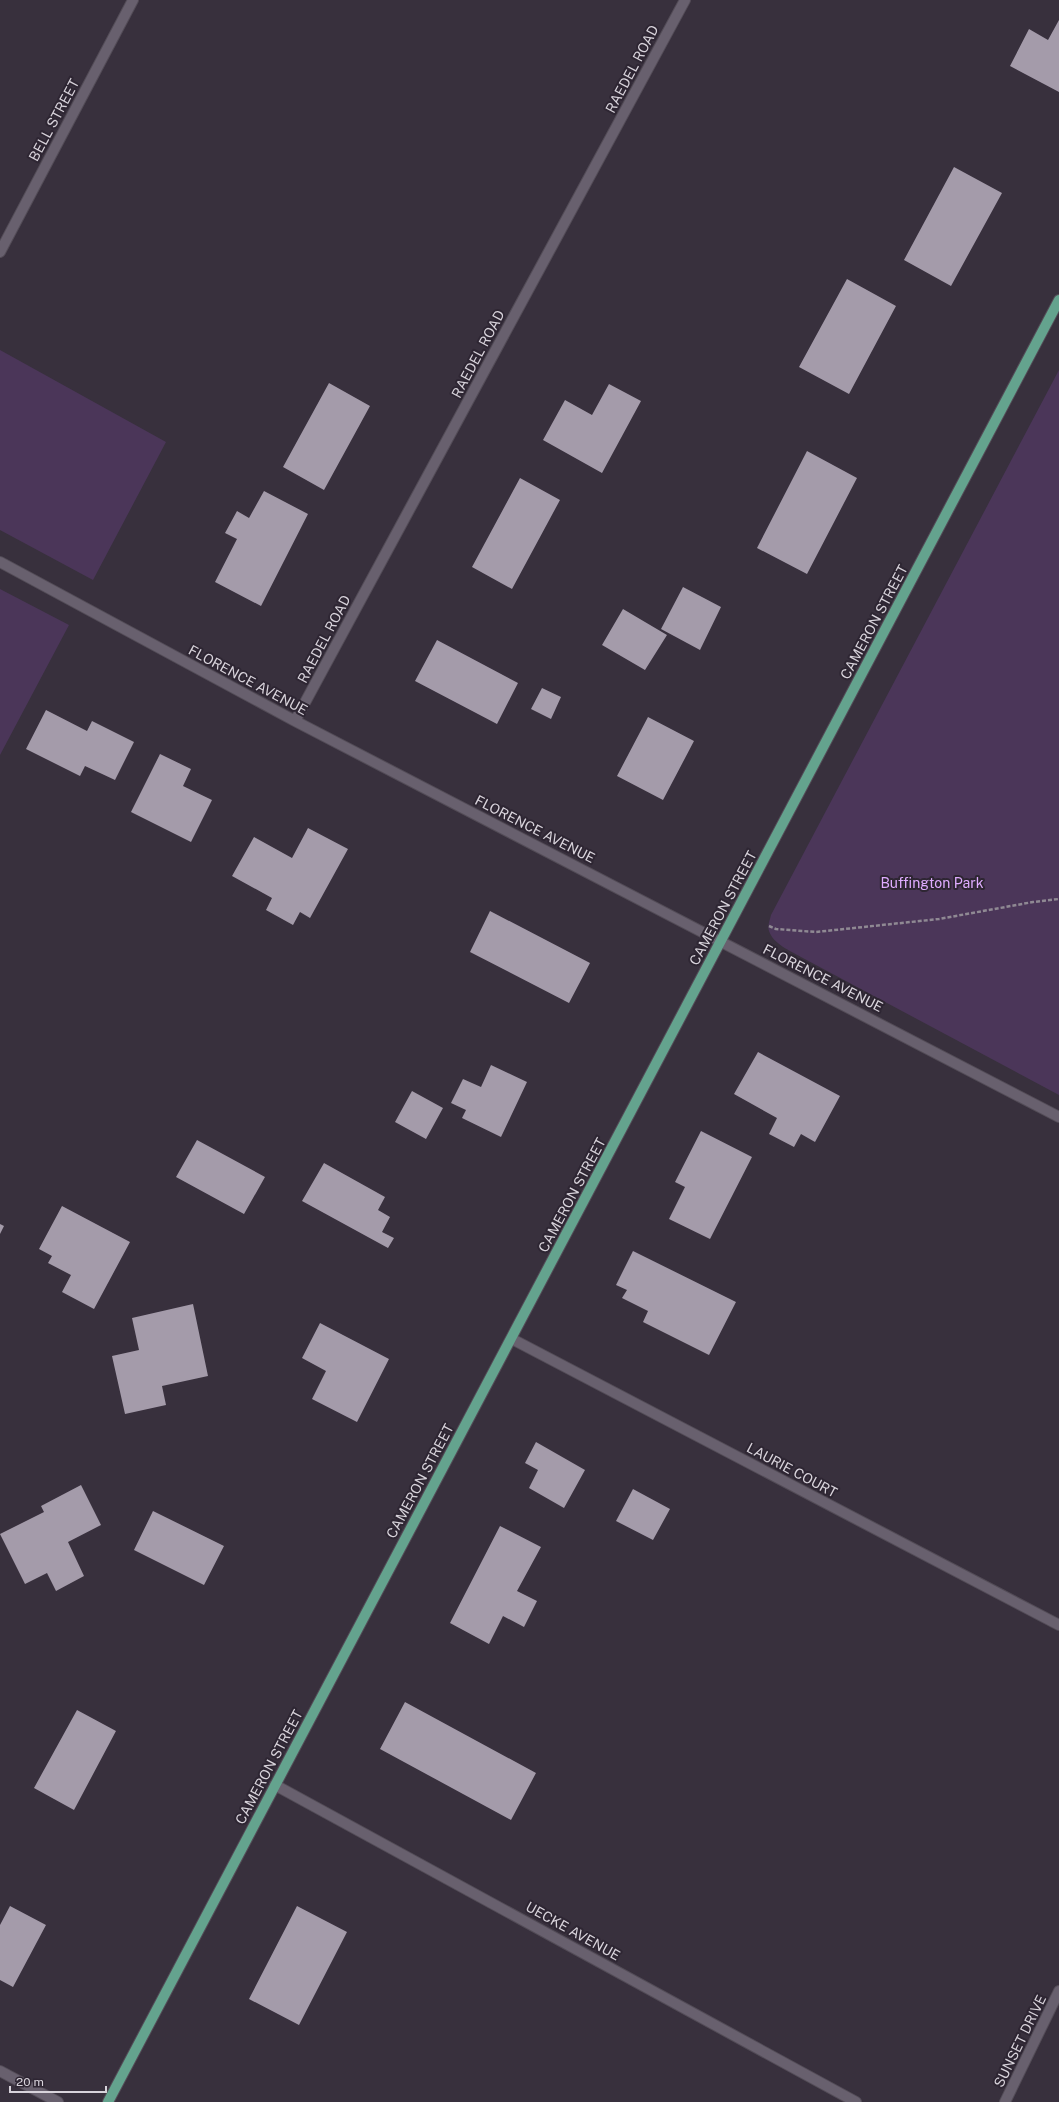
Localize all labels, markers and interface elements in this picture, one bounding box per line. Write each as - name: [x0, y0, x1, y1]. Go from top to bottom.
- street label: RAEDEL ROAD: [602, 22, 662, 116]
- street label: BELL STREET: [26, 76, 82, 164]
- street label: RAEDEL ROAD: [448, 307, 508, 401]
- street label: CAMERON STREET: [837, 562, 911, 682]
- street label: RAEDEL ROAD: [294, 592, 354, 686]
- street label: FLORENCE AVENUE: [186, 642, 310, 718]
- street label: FLORENCE AVENUE: [472, 792, 598, 866]
- street label: CAMERON STREET: [686, 848, 760, 968]
- park label: Buffington Park: [880, 875, 984, 891]
- street label: FLORENCE AVENUE: [760, 941, 886, 1015]
- street label: CAMERON STREET: [535, 1135, 609, 1255]
- street label: CAMERON STREET: [383, 1421, 457, 1541]
- street label: LAURIE COURT: [744, 1439, 840, 1501]
- street label: CAMERON STREET: [232, 1707, 306, 1827]
- street label: UECKE AVENUE: [523, 1898, 623, 1964]
- street label: SUNSET DRIVE: [991, 1992, 1049, 2090]
- scale bar: [10, 2068, 106, 2094]
- text: 20 m: [16, 2075, 44, 2089]

